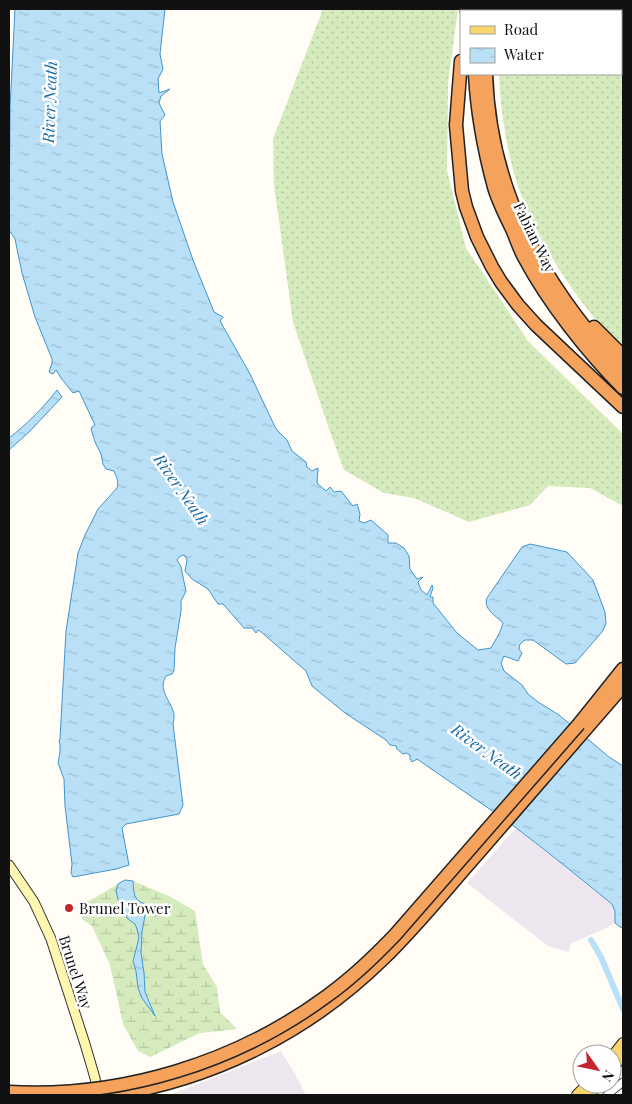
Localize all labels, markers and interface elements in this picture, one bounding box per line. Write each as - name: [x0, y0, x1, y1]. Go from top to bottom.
- legend: [460, 10, 622, 75]
- text: Road: [504, 19, 538, 39]
- text: Water: [503, 44, 544, 64]
- water label: River Neath: [37, 61, 61, 144]
- street label: Fabian Way: [509, 198, 561, 276]
- water label: River Neath: [149, 448, 214, 529]
- water label: River Neath: [447, 718, 526, 784]
- place label: Brunel Tower: [79, 898, 171, 918]
- marker: Brunel Tower: [63, 902, 75, 914]
- street label: Brunel Way: [55, 933, 97, 1012]
- north arrow: [572, 1044, 622, 1094]
- text: N: [598, 1067, 619, 1086]

